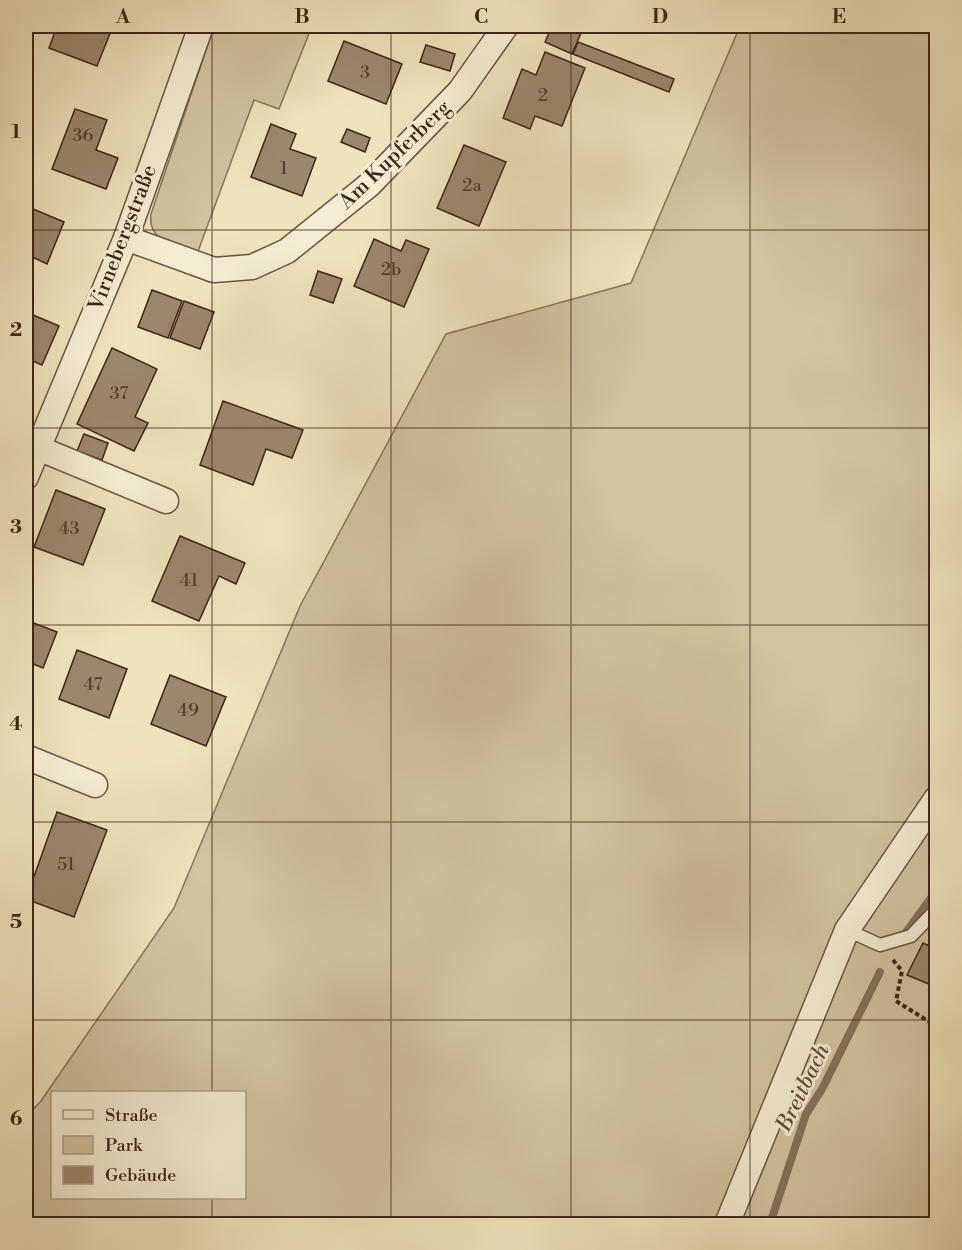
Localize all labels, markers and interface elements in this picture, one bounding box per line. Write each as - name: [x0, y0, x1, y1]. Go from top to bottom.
- text: A: [115, 5, 131, 30]
- text: B: [294, 5, 310, 30]
- text: C: [474, 5, 488, 30]
- text: D: [652, 5, 668, 30]
- text: E: [832, 5, 846, 30]
- house number: 3: [360, 61, 370, 84]
- house number: 2: [538, 84, 548, 107]
- street label: Am Kupferberg: [333, 95, 457, 216]
- text: 1: [11, 120, 21, 145]
- house number: 36: [73, 124, 94, 147]
- house number: 1: [280, 157, 288, 180]
- street label: Virnebergstraße: [83, 161, 163, 316]
- house number: 2a: [462, 174, 483, 197]
- house number: 2b: [381, 258, 401, 281]
- text: 2: [10, 318, 22, 343]
- house number: 37: [110, 382, 128, 405]
- text: 3: [10, 515, 22, 540]
- house number: 43: [59, 517, 79, 540]
- house number: 41: [180, 569, 198, 592]
- house number: 47: [83, 673, 103, 696]
- house number: 49: [177, 699, 199, 722]
- text: 4: [9, 712, 23, 737]
- house number: 51: [57, 853, 75, 876]
- text: 5: [10, 910, 22, 935]
- water label: Breitbach: [770, 1039, 836, 1137]
- legend: [51, 1091, 246, 1199]
- text: Straße: [105, 1104, 158, 1127]
- text: 6: [10, 1107, 23, 1132]
- text: Park: [105, 1134, 144, 1157]
- text: Gebäude: [105, 1164, 176, 1187]

